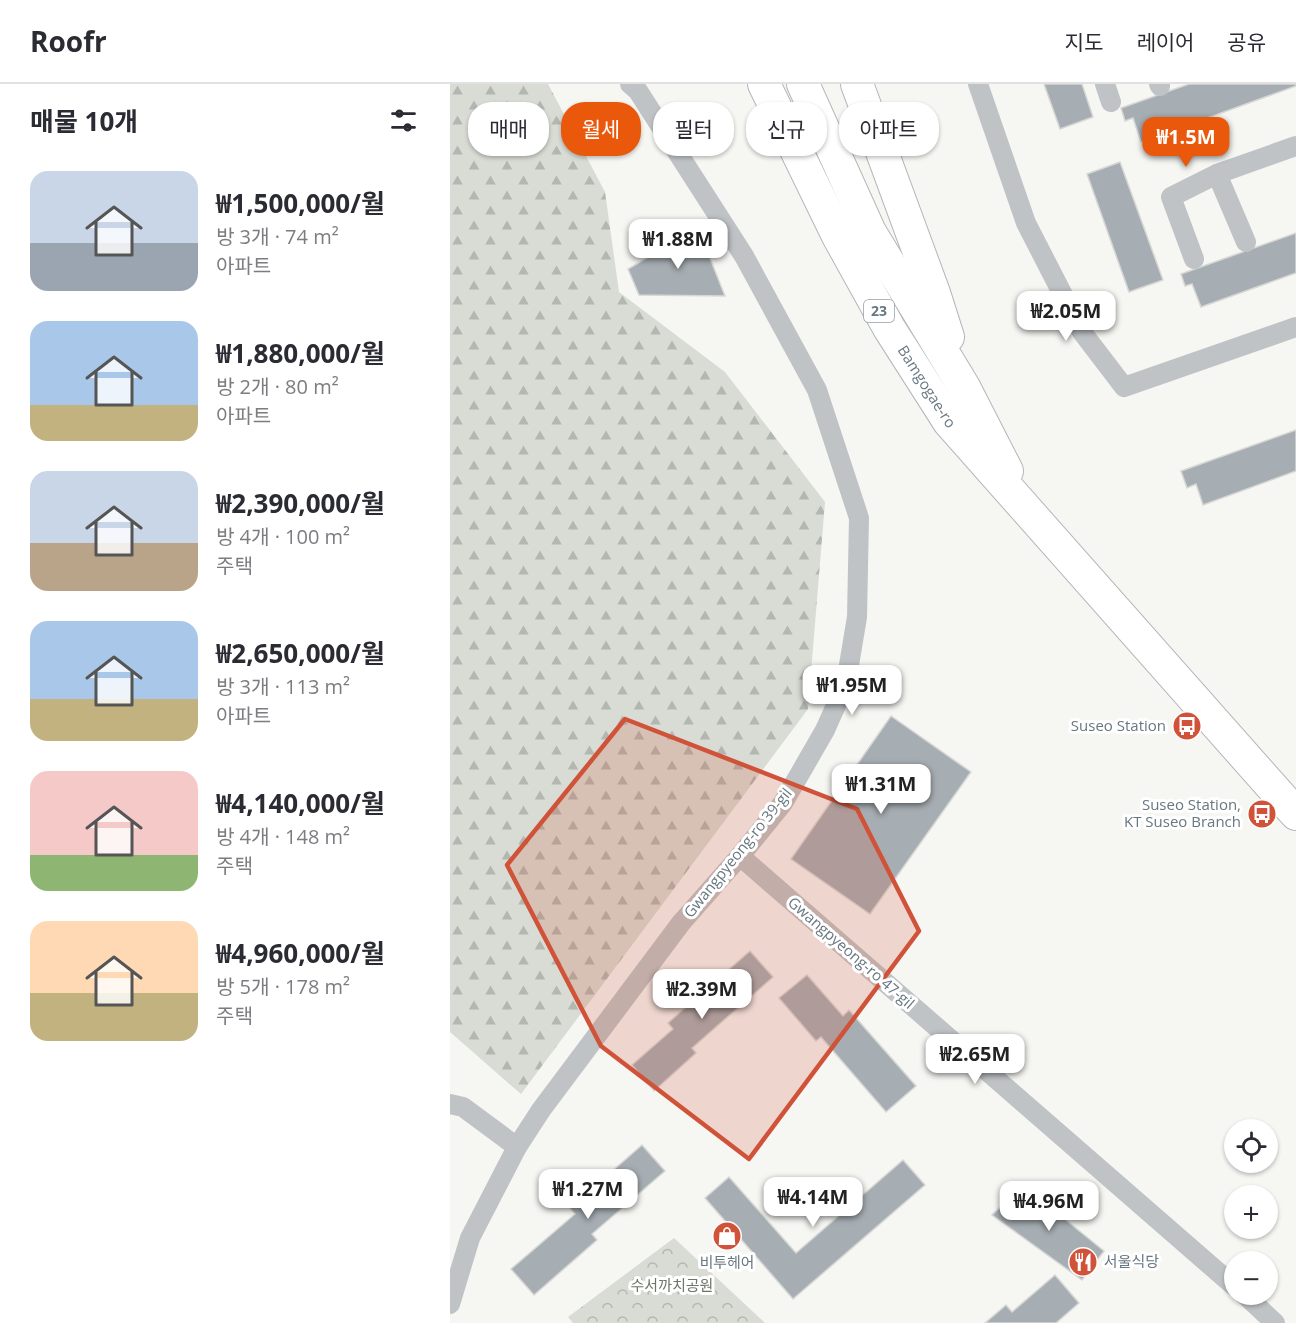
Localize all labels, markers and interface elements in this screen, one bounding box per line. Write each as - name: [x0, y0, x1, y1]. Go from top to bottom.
- text: Roofr: [30, 22, 107, 60]
- text: 지도: [1065, 28, 1103, 56]
- text: 레이어: [1136, 28, 1194, 56]
- text: 공유: [1227, 28, 1266, 56]
- chip: 매매: [468, 102, 549, 156]
- chip: 월세: [561, 102, 641, 156]
- chip: 필터: [653, 102, 734, 156]
- chip: 신규: [746, 102, 827, 156]
- chip: 아파트: [839, 102, 939, 156]
- text: 매물 10개: [30, 103, 138, 139]
- icon: filters: [387, 104, 420, 137]
- pin: ₩1.5M: [1144, 117, 1228, 168]
- text: ₩1.5M: [1156, 123, 1216, 150]
- text: ₩1,500,000/월: [216, 185, 385, 221]
- icon: home: [78, 195, 150, 267]
- pin: ₩1.88M: [629, 219, 727, 270]
- text: 방 3개 · 74 m²: [216, 223, 339, 250]
- text: ₩1.88M: [643, 225, 713, 252]
- text: 아파트: [216, 252, 271, 279]
- pin: ₩2.05M: [1017, 291, 1115, 342]
- text: ₩2.05M: [1031, 297, 1101, 324]
- road number: 23: [864, 300, 894, 322]
- text: ₩1,880,000/월: [216, 335, 385, 371]
- street label: Bamgogae-ro: [894, 341, 961, 432]
- icon: home: [78, 345, 150, 417]
- text: 방 2개 · 80 m²: [216, 373, 339, 400]
- text: 아파트: [216, 402, 271, 429]
- text: ₩2,390,000/월: [216, 485, 385, 521]
- icon: home: [78, 495, 150, 567]
- text: 방 4개 · 100 m²: [216, 523, 350, 550]
- text: 주택: [216, 552, 253, 579]
- text: ₩2,650,000/월: [216, 635, 385, 671]
- icon: home: [78, 645, 150, 717]
- pin: ₩1.95M: [803, 665, 901, 716]
- text: ₩1.95M: [817, 671, 887, 698]
- text: 방 3개 · 113 m²: [216, 673, 350, 700]
- text: 아파트: [216, 702, 271, 729]
- bus stop icon: Suseo Station: [1171, 710, 1203, 742]
- place label: Suseo Station: [1071, 715, 1166, 735]
- pin: ₩1.31M: [832, 764, 930, 815]
- text: ₩1.31M: [846, 770, 916, 797]
- street label: Gwangpyeong-ro 39-gil: [679, 783, 796, 921]
- text: ₩4,140,000/월: [216, 785, 385, 821]
- place label: Suseo Station, KT Suseo Branch: [1124, 794, 1241, 831]
- icon: home: [78, 795, 150, 867]
- bus stop icon: Suseo Station, KT Suseo Branch: [1246, 798, 1278, 830]
- text: 방 4개 · 148 m²: [216, 823, 350, 850]
- text: 주택: [216, 852, 253, 879]
- street label: Gwangpyeong-ro 47-gil: [784, 892, 919, 1013]
- text: ₩4,960,000/월: [216, 935, 385, 971]
- icon: home: [78, 945, 150, 1017]
- pin: ₩2.39M: [653, 969, 751, 1020]
- text: 방 5개 · 178 m²: [216, 973, 350, 1000]
- text: ₩2.39M: [667, 975, 737, 1002]
- text: 주택: [216, 1002, 253, 1029]
- pin: ₩2.65M: [926, 1034, 1024, 1085]
- text: ₩2.65M: [940, 1040, 1010, 1067]
- map controls: [1224, 1119, 1278, 1305]
- button: locate: [1224, 1119, 1278, 1173]
- pin: ₩1.27M: [539, 1169, 637, 1220]
- text: ₩1.27M: [553, 1175, 623, 1202]
- pin: ₩4.14M: [764, 1177, 862, 1228]
- pin: ₩4.96M: [1000, 1181, 1098, 1232]
- text: ₩4.14M: [778, 1183, 848, 1210]
- button: +: [1224, 1185, 1278, 1239]
- text: ₩4.96M: [1014, 1187, 1084, 1214]
- shop icon: 비투헤어: [711, 1220, 743, 1252]
- restaurant icon: 서울식당: [1067, 1246, 1099, 1278]
- place label: 서울식당: [1104, 1251, 1159, 1271]
- button: −: [1224, 1251, 1278, 1305]
- place label: 비투헤어: [699, 1252, 755, 1272]
- park label: 수서까치공원: [631, 1275, 713, 1295]

